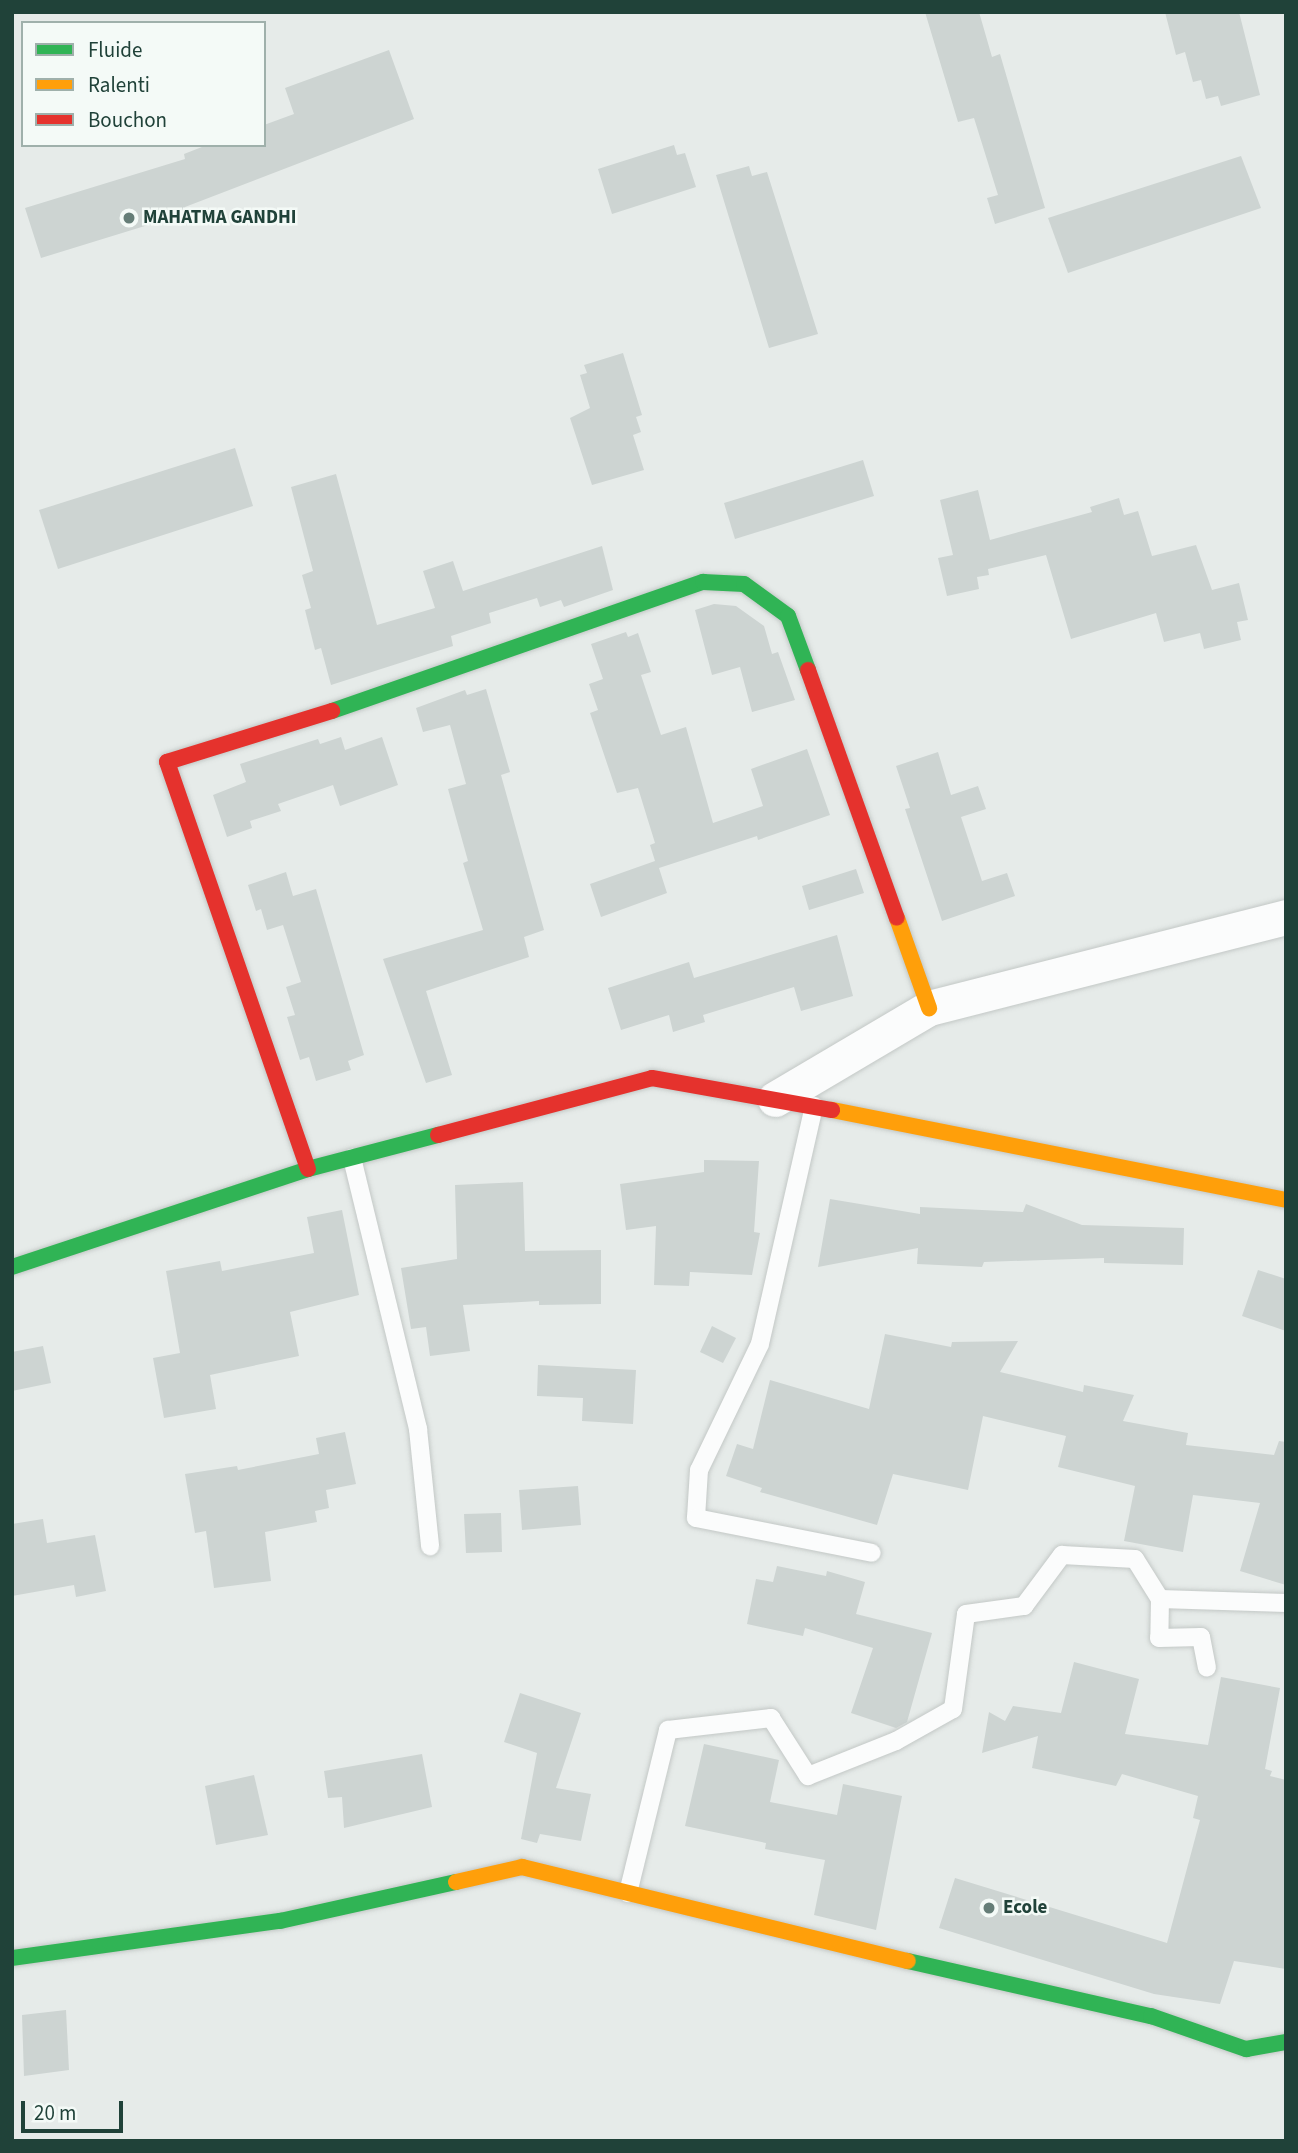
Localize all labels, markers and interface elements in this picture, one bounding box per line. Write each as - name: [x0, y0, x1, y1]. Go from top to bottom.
- legend: [21, 21, 266, 147]
- text: Fluide: [88, 35, 142, 65]
- text: Ralenti: [88, 70, 150, 100]
- text: Bouchon: [88, 105, 167, 135]
- place label: MAHATMA GANDHI: [143, 207, 296, 229]
- marker: MAHATMA GANDHI: [121, 210, 137, 226]
- place label: Ecole: [1003, 1897, 1047, 1919]
- marker: Ecole: [981, 1900, 997, 1916]
- scale bar: [24, 2086, 126, 2130]
- text: 20 m: [34, 2098, 76, 2128]

